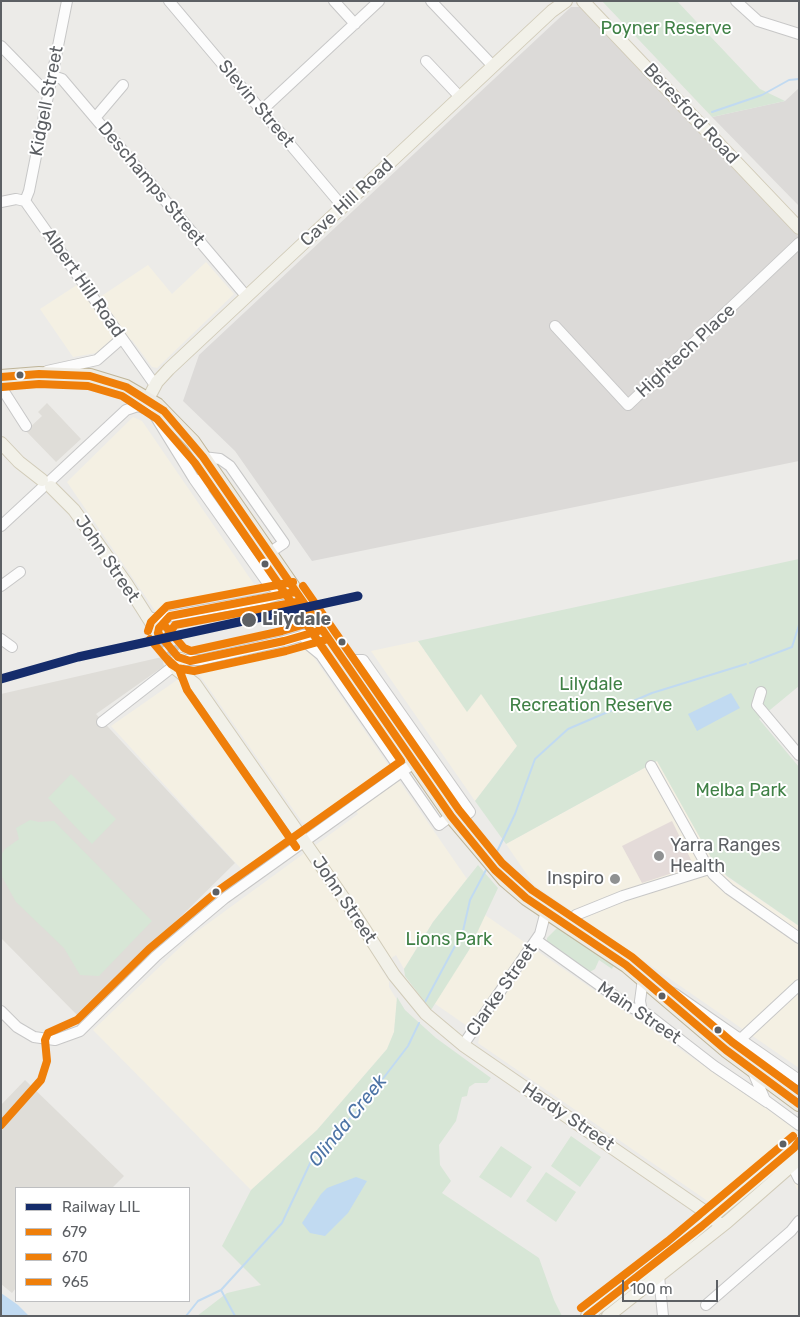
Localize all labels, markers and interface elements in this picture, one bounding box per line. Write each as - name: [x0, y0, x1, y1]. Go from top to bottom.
- park label: Poyner Reserve: [600, 18, 732, 40]
- street label: Kidgell Street: [26, 44, 68, 158]
- street label: Slevin Street: [213, 56, 299, 152]
- street label: Beresford Road: [639, 59, 743, 169]
- street label: Deschamps Street: [93, 118, 209, 250]
- street label: Cave Hill Road: [296, 155, 398, 251]
- street label: Albert Hill Road: [37, 224, 129, 342]
- street label: Hightech Place: [632, 300, 740, 402]
- unlabelled marker: [15, 370, 25, 380]
- street label: John Street: [70, 511, 144, 607]
- unlabelled marker: [260, 559, 270, 569]
- place label: Lilydale: [262, 609, 331, 631]
- marker: Lilydale: [240, 611, 258, 629]
- unlabelled marker: [337, 637, 347, 647]
- park label: Lilydale Recreation Reserve: [510, 674, 672, 716]
- park label: Melba Park: [695, 780, 787, 802]
- place label: Yarra Ranges Health: [670, 835, 780, 878]
- marker: Yarra Ranges Health: [652, 849, 666, 863]
- street label: John Street: [307, 852, 381, 948]
- place label: Inspiro: [547, 868, 604, 890]
- marker: Inspiro: [608, 872, 622, 886]
- unlabelled marker: [211, 887, 221, 897]
- park label: Lions Park: [406, 929, 492, 951]
- street label: Clarke Street: [462, 939, 542, 1041]
- street label: Main Street: [593, 977, 685, 1049]
- unlabelled marker: [657, 991, 667, 1001]
- unlabelled marker: [713, 1025, 723, 1035]
- water label: Olinda Creek: [304, 1070, 392, 1172]
- street label: Hardy Street: [518, 1078, 618, 1156]
- unlabelled marker: [778, 1139, 788, 1149]
- legend: [15, 1187, 190, 1302]
- text: Railway LIL: [62, 1198, 140, 1216]
- text: 679: [62, 1223, 87, 1241]
- text: 670: [62, 1248, 88, 1266]
- scale bar: [625, 1270, 721, 1302]
- text: 965: [62, 1273, 89, 1291]
- text: 100 m: [630, 1280, 672, 1298]

